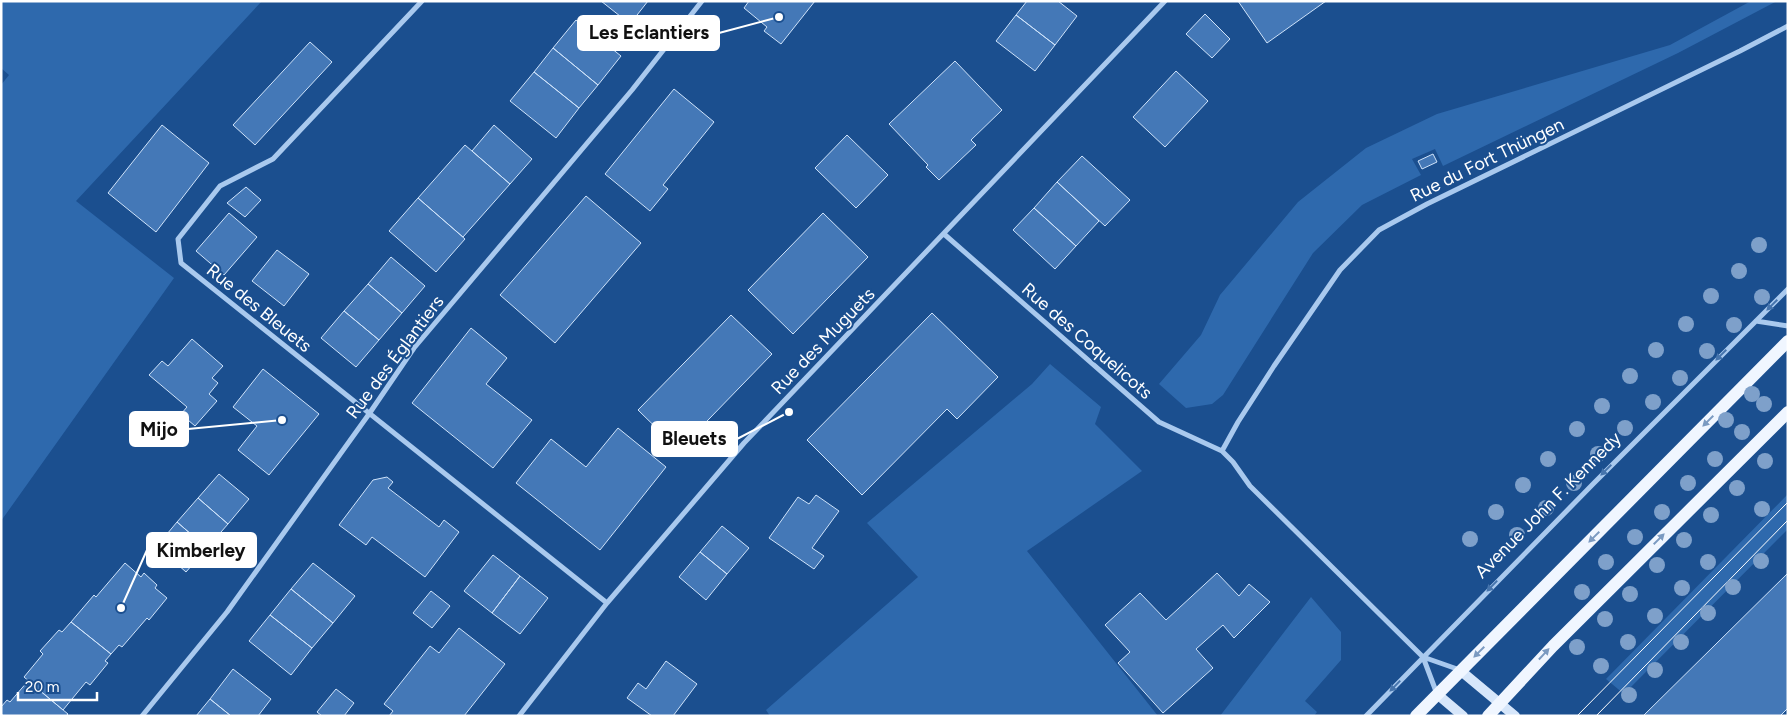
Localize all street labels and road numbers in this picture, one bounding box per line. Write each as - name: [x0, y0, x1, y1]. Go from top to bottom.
- street label: Rue du Fort Thüngen: [1406, 113, 1568, 207]
- street label: Rue des Bleuets: [202, 259, 316, 357]
- street label: Rue des Coquelicots: [1017, 278, 1157, 404]
- street label: Rue des Muguets: [767, 283, 879, 399]
- street label: Rue des Églantiers: [342, 291, 448, 423]
- street label: Avenue John F. Kennedy: [1470, 427, 1626, 583]

